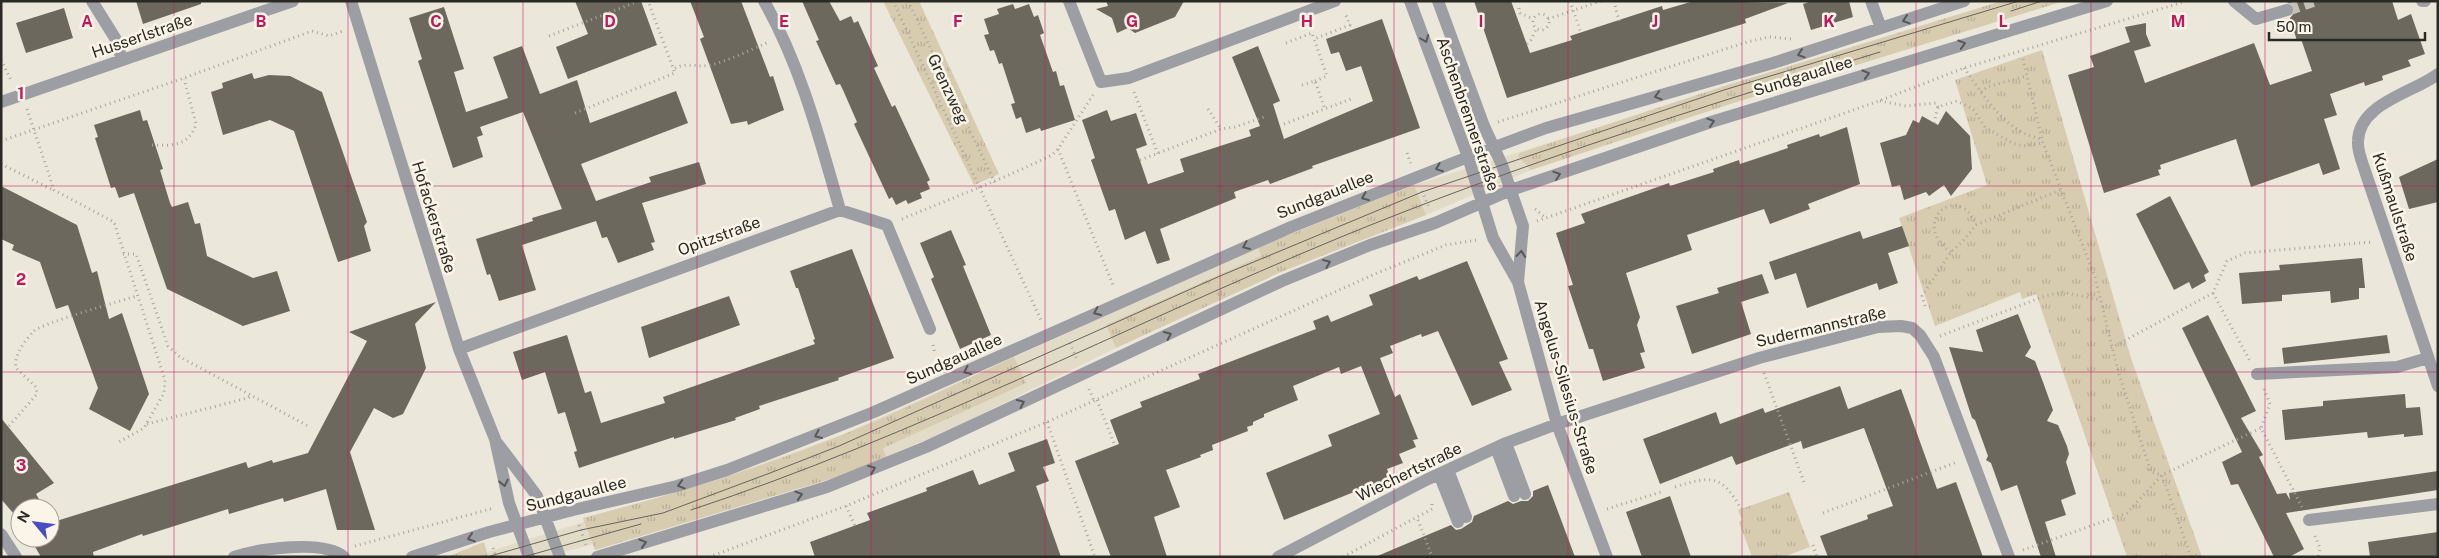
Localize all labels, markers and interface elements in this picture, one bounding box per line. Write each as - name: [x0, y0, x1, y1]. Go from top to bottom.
- street label: Husserlstraße: [89, 10, 195, 62]
- scale bar: [2269, 10, 2425, 42]
- text: A: [81, 12, 93, 31]
- text: B: [256, 12, 267, 31]
- text: C: [430, 12, 442, 31]
- text: D: [604, 12, 616, 31]
- text: E: [779, 12, 789, 31]
- text: F: [953, 12, 963, 31]
- text: G: [1126, 12, 1138, 31]
- text: H: [1301, 12, 1313, 31]
- text: I: [1479, 12, 1483, 31]
- text: J: [1652, 12, 1658, 31]
- text: K: [1823, 12, 1835, 31]
- text: L: [1998, 12, 2008, 31]
- text: M: [2171, 12, 2185, 31]
- one-way arrow: [1902, 14, 1910, 24]
- text: 50 m: [2276, 18, 2311, 35]
- one-way arrow: [1419, 34, 1429, 43]
- street label: Aschenbrennerstraße: [1433, 35, 1503, 193]
- one-way arrow: [1958, 40, 1966, 50]
- one-way arrow: [1798, 48, 1806, 58]
- street label: Grenzweg: [924, 51, 972, 127]
- street label: Sundgauallee: [1751, 52, 1855, 100]
- one-way arrow: [1862, 69, 1870, 79]
- text: 1: [18, 84, 24, 103]
- one-way arrow: [1655, 90, 1663, 100]
- one-way arrow: [1707, 118, 1715, 128]
- street label: Kußmaulstraße: [2368, 150, 2422, 264]
- street label: Hofackerstraße: [408, 159, 460, 275]
- one-way arrow: [1435, 161, 1444, 172]
- street label: Sundgauallee: [1274, 167, 1376, 223]
- one-way arrow: [1553, 170, 1561, 180]
- one-way arrow: [1361, 190, 1370, 201]
- street label: Opitzstraße: [675, 212, 763, 260]
- one-way arrow: [1242, 239, 1251, 250]
- one-way arrow: [1515, 250, 1526, 258]
- one-way arrow: [1322, 258, 1331, 269]
- text: 2: [16, 270, 26, 289]
- street label: Angelus-Silesius-Straße: [1530, 297, 1602, 477]
- street label: Sudermannstraße: [1754, 303, 1888, 351]
- one-way arrow: [1094, 305, 1103, 315]
- street label: Sundgauallee: [903, 329, 1005, 389]
- one-way arrow: [1162, 331, 1171, 341]
- one-way arrow: [963, 364, 972, 375]
- one-way arrow: [1016, 399, 1025, 409]
- one-way arrow: [814, 429, 823, 440]
- street label: Wiechertstraße: [1353, 438, 1465, 506]
- text: 3: [16, 456, 26, 475]
- one-way arrow: [867, 464, 876, 475]
- street label: Sundgauallee: [524, 472, 628, 516]
- one-way arrow: [498, 478, 509, 487]
- one-way arrow: [677, 479, 685, 489]
- one-way arrow: [794, 491, 802, 501]
- north arrow: [10, 498, 60, 548]
- text: N: [14, 508, 33, 525]
- one-way arrow: [467, 533, 476, 543]
- one-way arrow: [639, 538, 647, 548]

